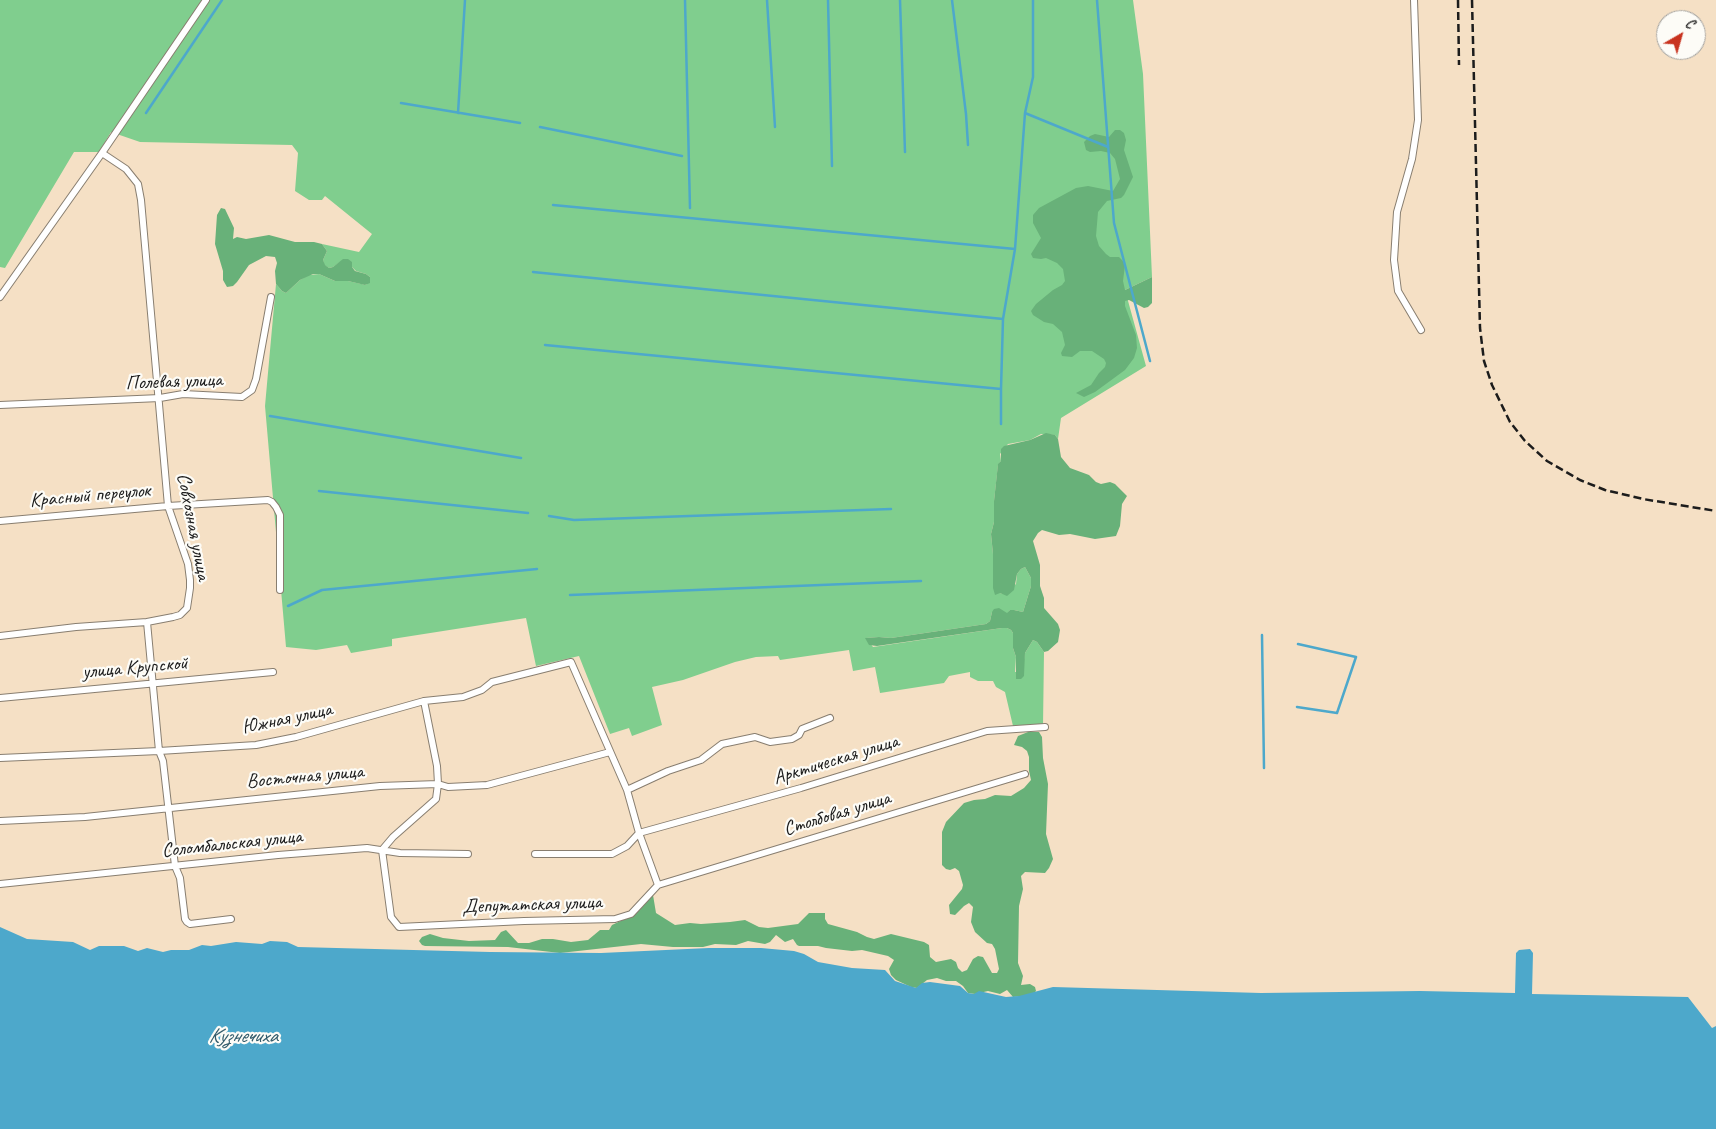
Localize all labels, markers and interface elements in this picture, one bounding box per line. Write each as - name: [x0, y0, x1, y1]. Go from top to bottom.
- north arrow: [1656, 10, 1706, 60]
- text: С: [1682, 15, 1698, 32]
- street label: Полевая улица: [125, 368, 223, 396]
- street label: Совхозная улица: [171, 471, 215, 583]
- street label: Красный переулок: [29, 479, 151, 513]
- street label: улица Крупской: [81, 651, 189, 685]
- street label: Южная улица: [240, 698, 334, 740]
- street label: Арктическая улица: [771, 730, 901, 790]
- street label: Восточная улица: [245, 760, 365, 794]
- street label: Столбовая улица: [781, 786, 893, 842]
- street label: Соломбальская улица: [161, 825, 303, 863]
- street label: Депутатская улица: [462, 891, 602, 919]
- water label: Кузнечиха: [209, 1023, 277, 1049]

